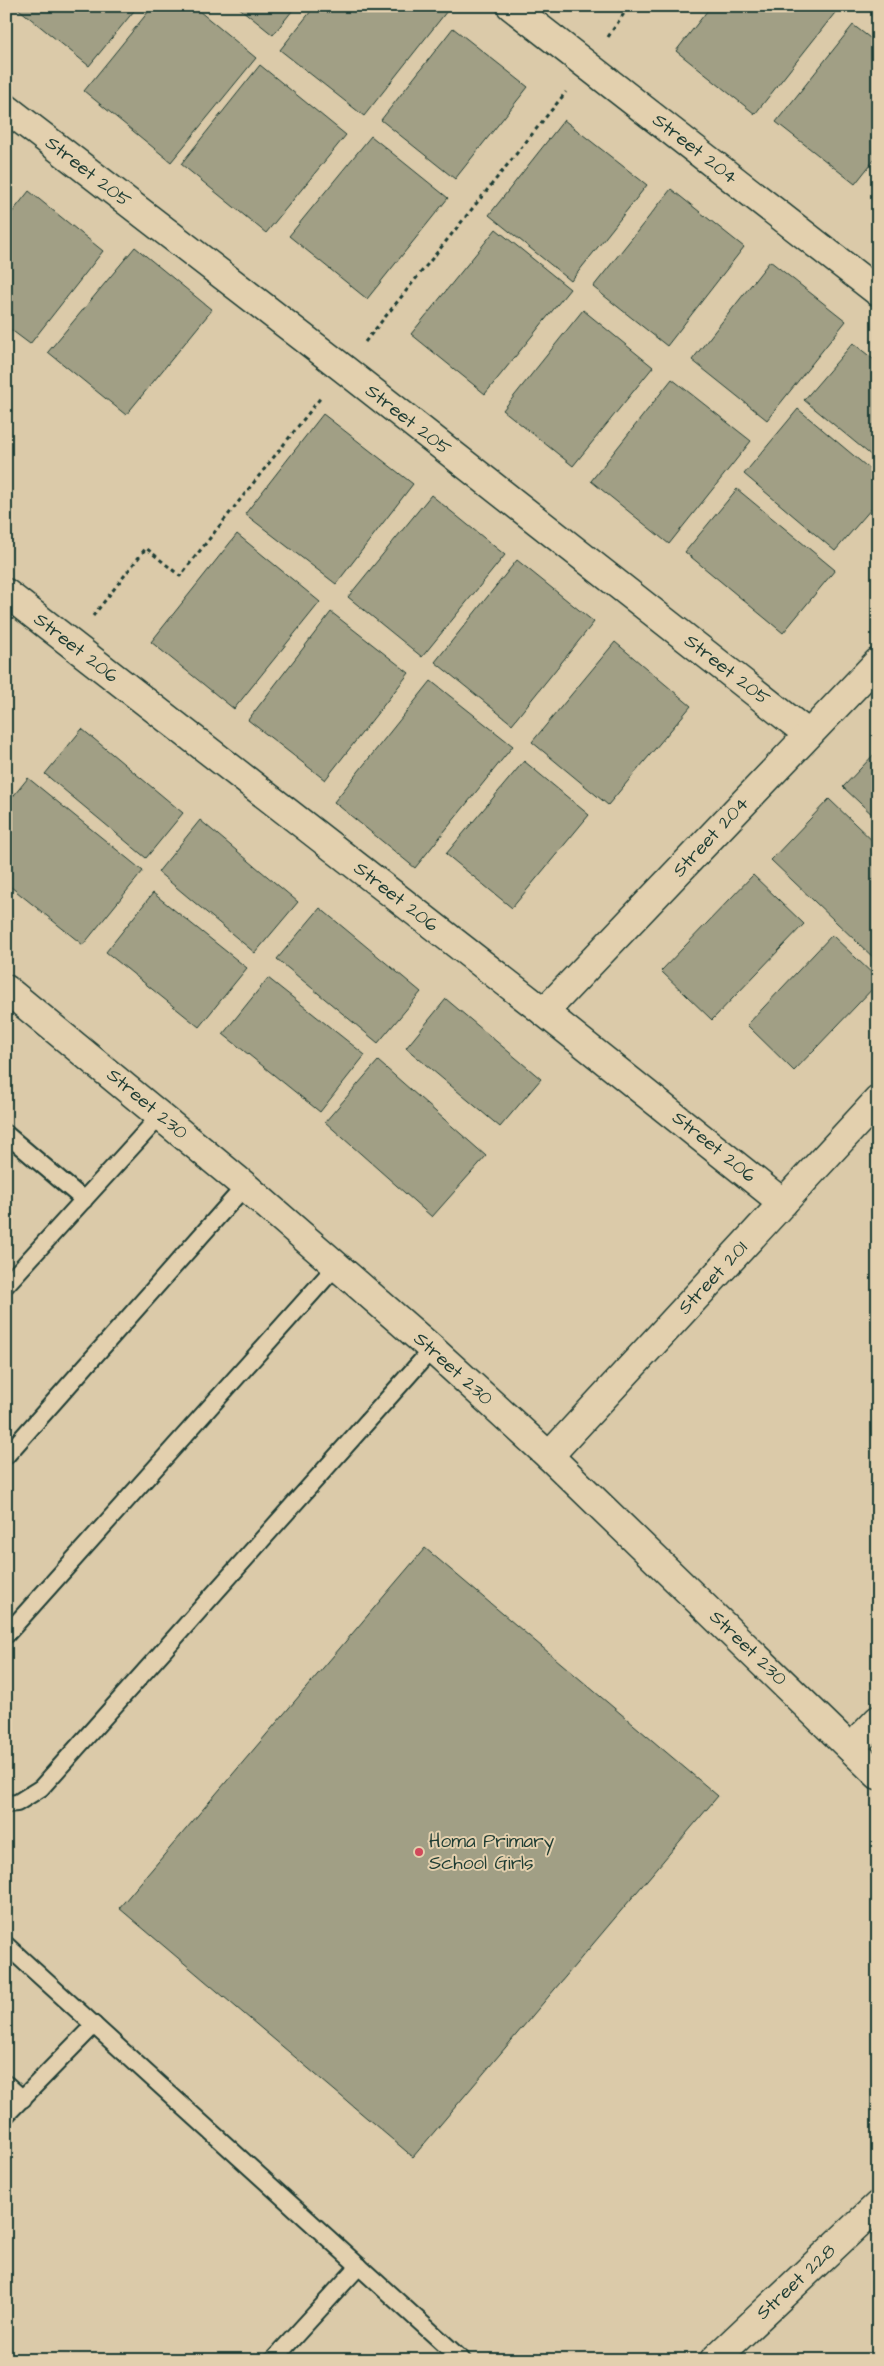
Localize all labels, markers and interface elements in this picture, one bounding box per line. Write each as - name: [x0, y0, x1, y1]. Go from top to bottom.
- street label: Street 204: [646, 107, 744, 191]
- street label: Street 205: [39, 130, 137, 215]
- street label: Street 205: [359, 378, 457, 463]
- street label: Street 206: [28, 606, 124, 690]
- street label: Street 205: [678, 628, 776, 713]
- street label: Street 204: [666, 790, 756, 884]
- street label: Street 206: [348, 855, 444, 939]
- street label: Street 230: [100, 1062, 194, 1146]
- street label: Street 206: [666, 1105, 762, 1189]
- street label: Street 201: [672, 1235, 754, 1321]
- street label: Street 230: [407, 1326, 499, 1412]
- street label: Street 230: [703, 1604, 793, 1692]
- place label: Homa Primary School Girls: [429, 1828, 555, 1877]
- marker: Homa Primary School Girls: [413, 1846, 425, 1858]
- street label: Street 228: [750, 2238, 842, 2326]

